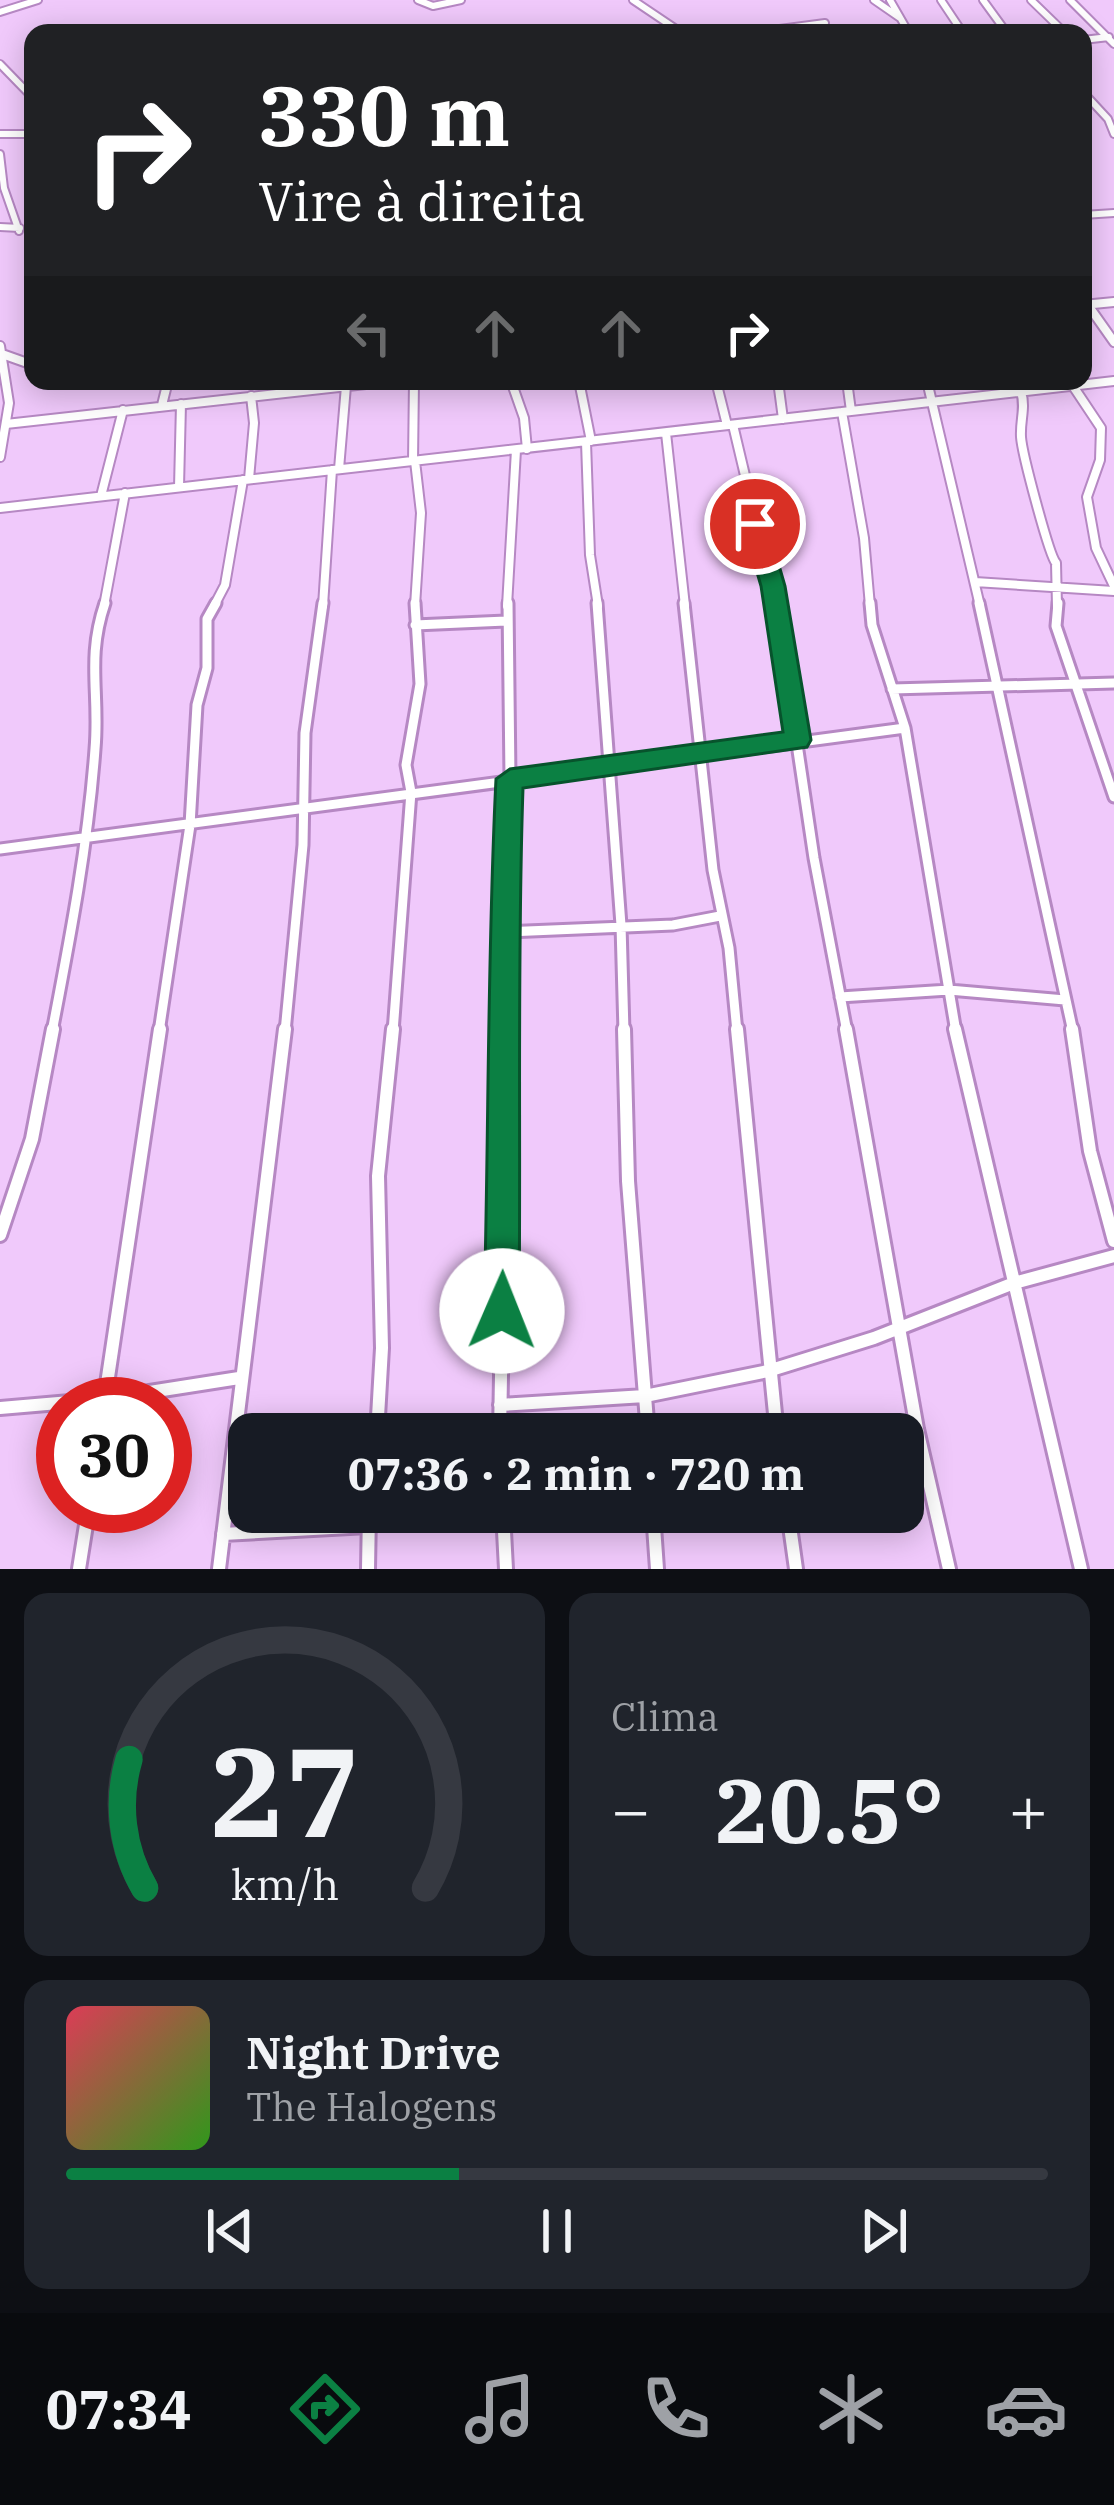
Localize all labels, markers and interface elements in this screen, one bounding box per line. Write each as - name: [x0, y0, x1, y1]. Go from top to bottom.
- text: 330 m: [258, 60, 510, 169]
- icon: right: [60, 72, 216, 228]
- text: Vire à direita: [258, 166, 585, 236]
- icon: left: [336, 300, 402, 366]
- icon: ahead: [462, 300, 528, 366]
- icon: ahead: [588, 300, 654, 366]
- icon: right: [714, 300, 780, 366]
- pin: [704, 473, 806, 575]
- icon: arrive: [722, 491, 788, 557]
- position arrow: [439, 1248, 565, 1374]
- speed limit sign: 30: [36, 1377, 192, 1533]
- text: 07:36 · 2 min · 720 m: [348, 1444, 804, 1502]
- text: Clima: [611, 1691, 719, 1742]
- text: 27: [210, 1709, 359, 1871]
- text: 20.5°: [715, 1751, 944, 1868]
- text: −: [611, 1766, 651, 1852]
- text: +: [1008, 1766, 1048, 1852]
- text: km/h: [230, 1855, 339, 1911]
- text: Night Drive: [246, 2023, 501, 2081]
- text: The Halogens: [246, 2081, 497, 2132]
- icon: previous: [197, 2198, 263, 2264]
- icon: pause: [524, 2198, 590, 2264]
- icon: next: [851, 2198, 917, 2264]
- icon: directions: [283, 2367, 367, 2451]
- icon: music: [458, 2367, 542, 2451]
- icon: phone: [634, 2367, 718, 2451]
- icon: climate: [809, 2367, 893, 2451]
- icon: car: [984, 2367, 1068, 2451]
- text: 07:34: [46, 2374, 192, 2444]

